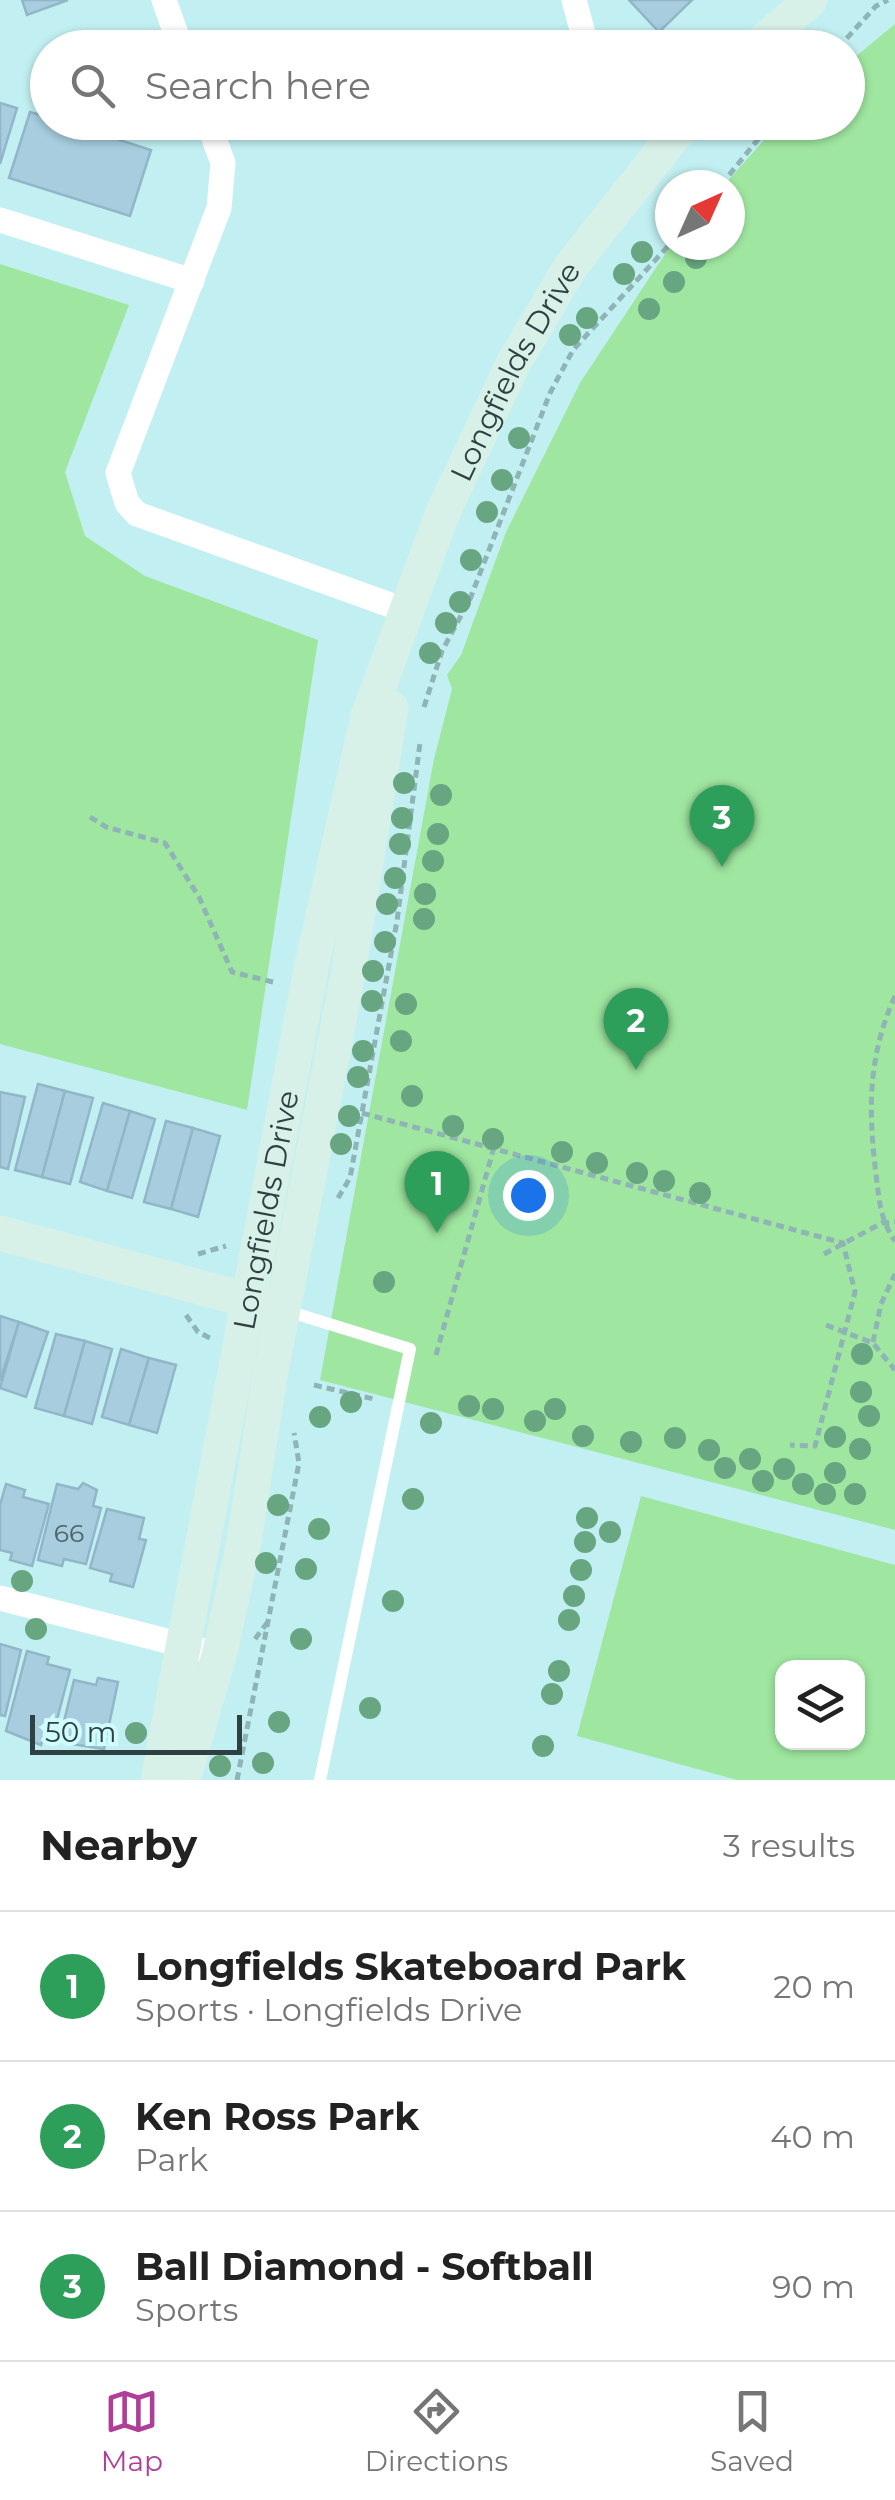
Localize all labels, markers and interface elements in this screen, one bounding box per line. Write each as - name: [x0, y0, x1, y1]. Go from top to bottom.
- search box: [30, 30, 865, 140]
- icon: search: [65, 58, 120, 113]
- text: Search here: [145, 62, 371, 109]
- north arrow: [655, 170, 745, 260]
- street label: Longfields Drive: [442, 255, 588, 487]
- pin: 3: [690, 784, 754, 867]
- pin: 2: [604, 988, 668, 1070]
- street label: Longfields Drive: [225, 1087, 306, 1333]
- pin: 1: [404, 1150, 470, 1233]
- your location: [503, 1170, 554, 1221]
- house number: 66: [54, 1518, 84, 1548]
- map controls: [775, 1660, 865, 1750]
- button: layers: [775, 1660, 865, 1750]
- scale bar: [30, 1710, 242, 1754]
- text: 50 m: [45, 1715, 116, 1749]
- text: Nearby: [40, 1819, 197, 1871]
- text: 3 results: [723, 1826, 855, 1865]
- text: Longfields Skateboard Park: [135, 1943, 686, 1990]
- text: 1: [66, 1967, 79, 2006]
- text: 20 m: [773, 1967, 855, 2006]
- text: Sports · Longfields Drive: [135, 1990, 522, 2029]
- text: Ken Ross Park: [135, 2093, 419, 2140]
- text: 2: [63, 2117, 82, 2156]
- text: 40 m: [770, 2117, 855, 2156]
- text: Park: [135, 2140, 208, 2179]
- text: Ball Diamond - Softball: [135, 2243, 594, 2290]
- text: 3: [63, 2267, 82, 2306]
- text: 90 m: [772, 2267, 855, 2306]
- text: Sports: [135, 2290, 238, 2329]
- tab: Map: [101, 2384, 163, 2478]
- tab: Directions: [365, 2384, 508, 2478]
- tab: Saved: [710, 2384, 794, 2478]

